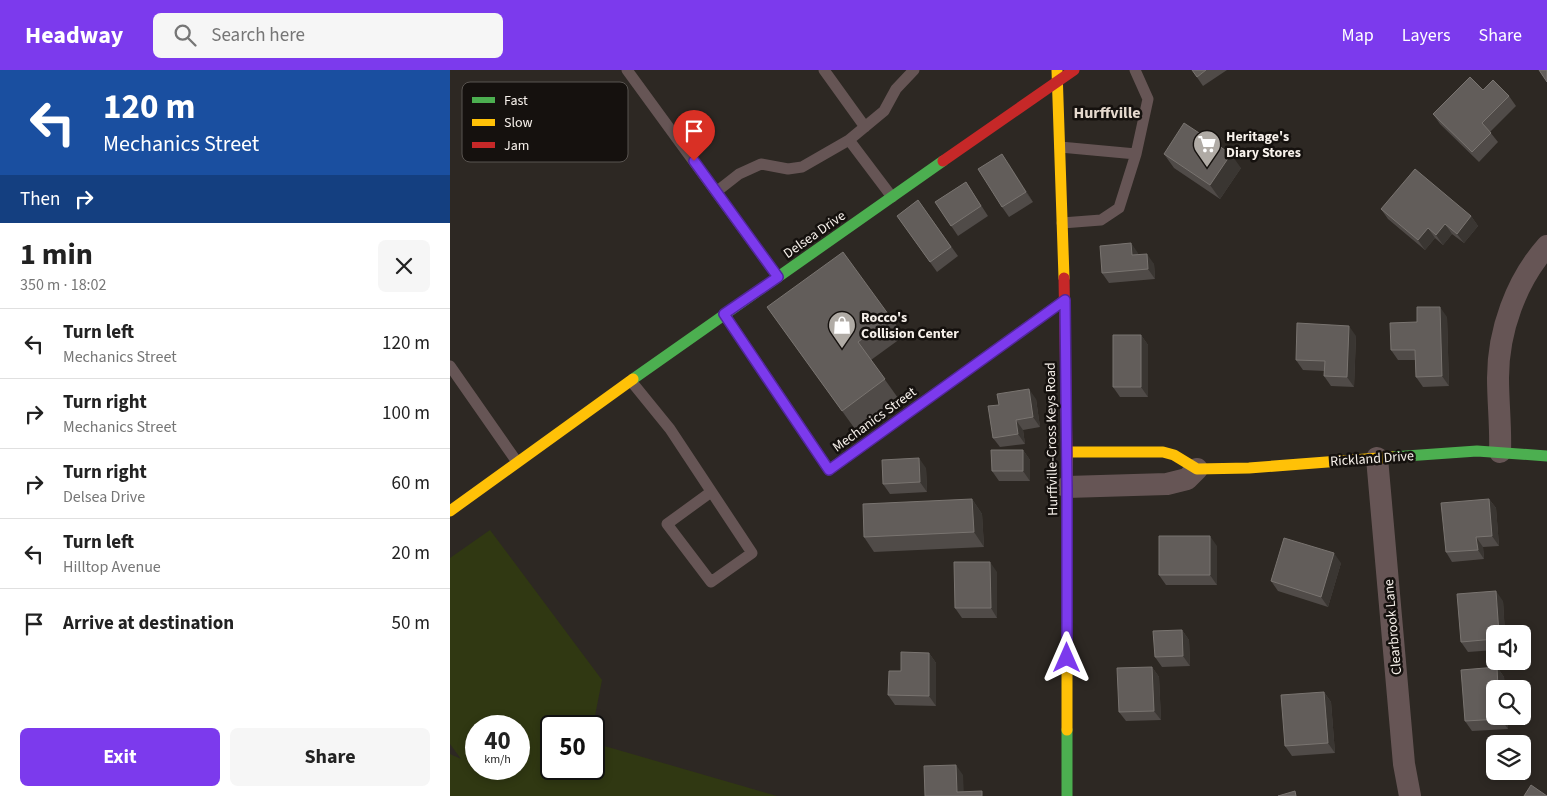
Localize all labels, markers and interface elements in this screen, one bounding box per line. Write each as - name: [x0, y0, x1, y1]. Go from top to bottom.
- search box: [153, 13, 503, 58]
- text: Headway: [25, 18, 123, 53]
- icon: search: [171, 21, 199, 49]
- text: Search here: [211, 22, 305, 49]
- text: Map: [1342, 23, 1374, 48]
- text: Layers: [1402, 23, 1451, 48]
- text: Share: [1479, 23, 1522, 48]
- text: 120 m: [103, 82, 195, 132]
- legend: [462, 82, 628, 162]
- icon: left: [20, 90, 85, 155]
- text: Fast: [504, 91, 528, 111]
- district label: Hurffville: [1073, 102, 1141, 124]
- pin: [673, 110, 715, 161]
- text: Slow: [504, 113, 533, 133]
- icon: arrive: [680, 117, 708, 145]
- place label: Heritage's Diary Stores: [1226, 127, 1301, 163]
- text: Mechanics Street: [103, 128, 259, 160]
- supermarket icon: Heritage's Diary Stores: [1192, 129, 1222, 168]
- text: Jam: [504, 136, 529, 156]
- icon: right: [70, 185, 98, 213]
- text: Then: [20, 186, 60, 213]
- street label: Delsea Drive: [779, 206, 850, 264]
- text: 1 min: [20, 233, 93, 276]
- button: close: [378, 240, 430, 292]
- text: 350 m · 18:02: [20, 274, 107, 296]
- place label: Rocco's Collision Center: [861, 308, 959, 344]
- shop icon: Rocco's Collision Center: [827, 310, 857, 349]
- text: Turn left: [63, 319, 134, 346]
- icon: left: [20, 330, 48, 358]
- text: 120 m: [382, 330, 430, 357]
- text: Mechanics Street: [63, 346, 177, 368]
- street label: Hurffville-Cross Keys Road: [1041, 362, 1063, 516]
- street label: Mechanics Street: [828, 382, 921, 457]
- text: Turn right: [63, 389, 147, 416]
- icon: right: [20, 400, 48, 428]
- text: 100 m: [382, 400, 430, 427]
- text: Mechanics Street: [63, 416, 177, 438]
- street label: Rickland Drive: [1330, 446, 1415, 472]
- text: Turn right: [63, 459, 147, 486]
- icon: right: [20, 470, 48, 498]
- text: 60 m: [392, 470, 430, 497]
- text: Delsea Drive: [63, 486, 145, 508]
- text: Turn left: [63, 529, 134, 556]
- icon: left: [20, 540, 48, 568]
- text: 20 m: [392, 540, 430, 567]
- text: Hilltop Avenue: [63, 556, 161, 578]
- street label: Clearbrook Lane: [1379, 578, 1407, 676]
- icon: arrive: [20, 610, 48, 638]
- text: Arrive at destination: [63, 610, 234, 637]
- text: 50 m: [392, 610, 430, 637]
- map controls: [1486, 625, 1531, 780]
- button: sound: [1486, 625, 1531, 670]
- position arrow: [1040, 631, 1092, 683]
- button: search: [1486, 680, 1531, 725]
- speed limit sign: 50: [540, 715, 605, 780]
- text: 40: [484, 723, 511, 759]
- button: Exit: [20, 728, 220, 786]
- button: Share: [230, 728, 430, 786]
- button: layers: [1486, 735, 1531, 780]
- text: km/h: [484, 751, 511, 768]

